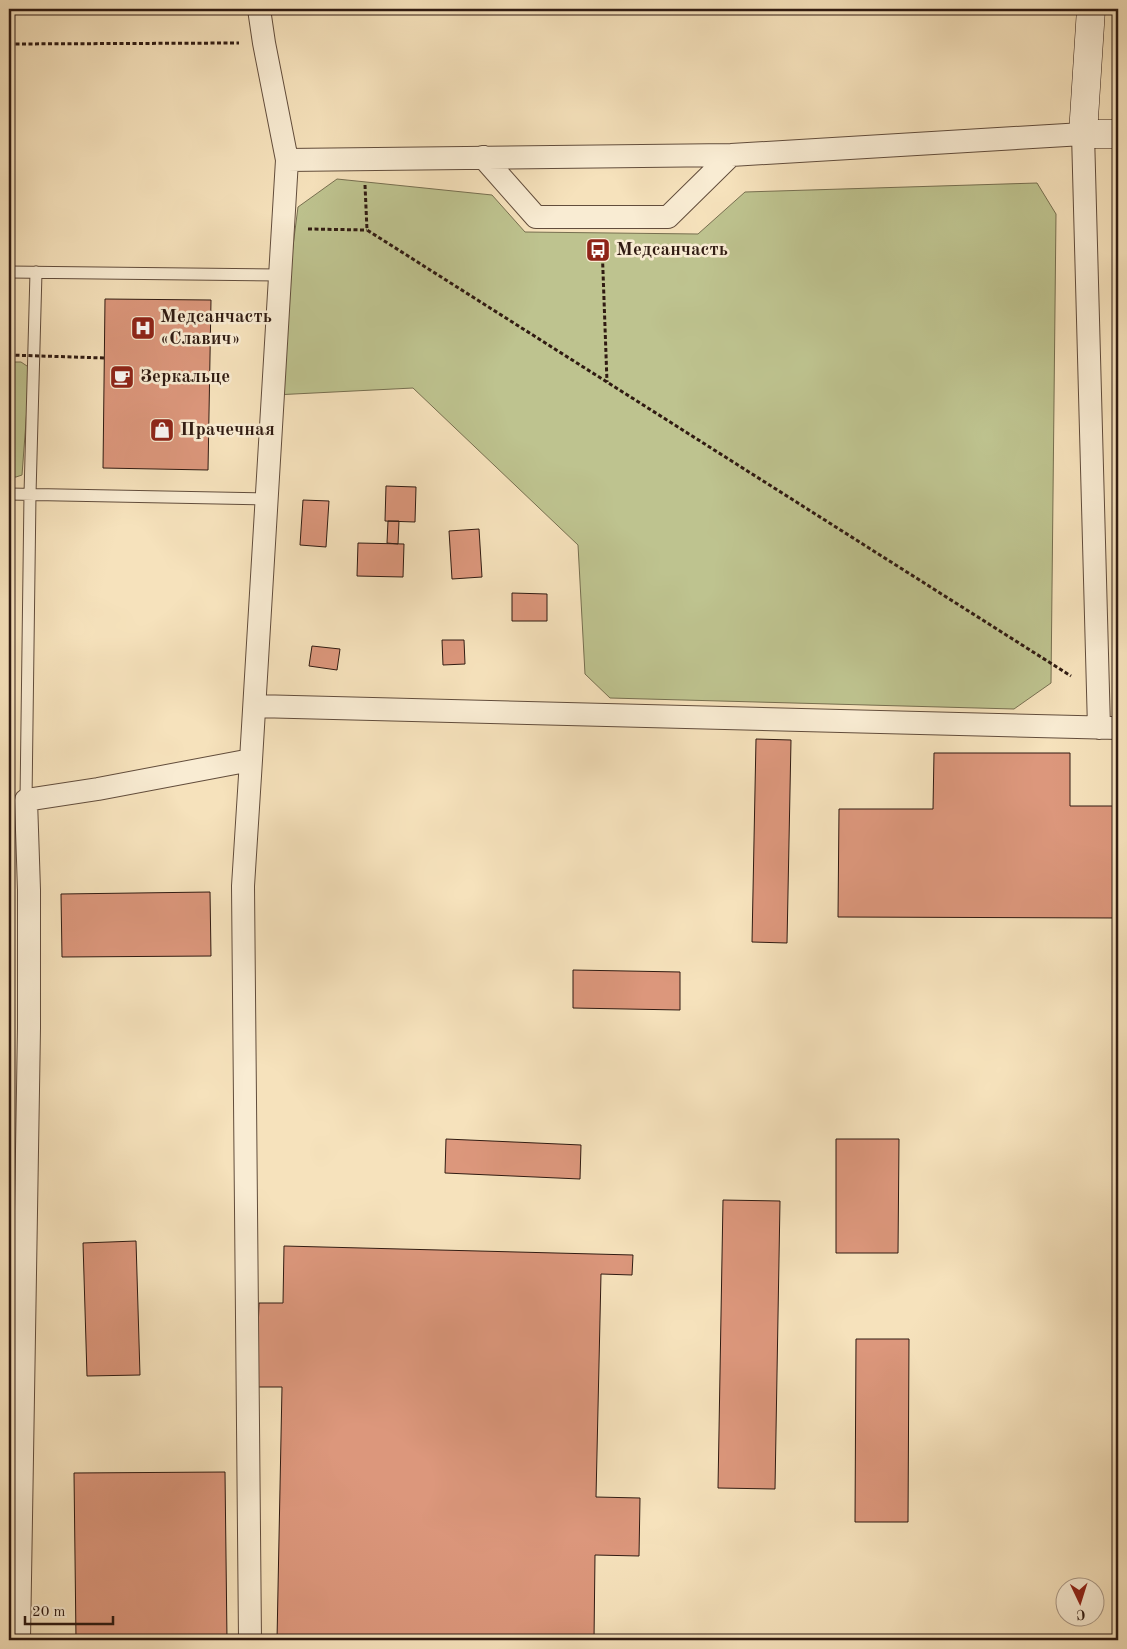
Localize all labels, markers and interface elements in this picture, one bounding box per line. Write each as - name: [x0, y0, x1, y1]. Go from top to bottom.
- bus stop icon: Медсанчасть: [585, 237, 611, 263]
- place label: Медсанчасть: [616, 241, 728, 260]
- place label: Медсанчасть «Славич»: [160, 308, 272, 349]
- hospital icon: Медсанчасть «Славич»: [130, 315, 156, 341]
- cafe icon: Зеркальце: [109, 364, 135, 390]
- place label: Зеркальце: [140, 368, 230, 387]
- shop icon: Прачечная: [149, 417, 175, 443]
- place label: Прачечная: [180, 421, 275, 440]
- north arrow: [1054, 1576, 1104, 1626]
- scale bar: [25, 1594, 112, 1626]
- text: 20 m: [32, 1605, 66, 1620]
- text: С: [1076, 1607, 1086, 1621]

